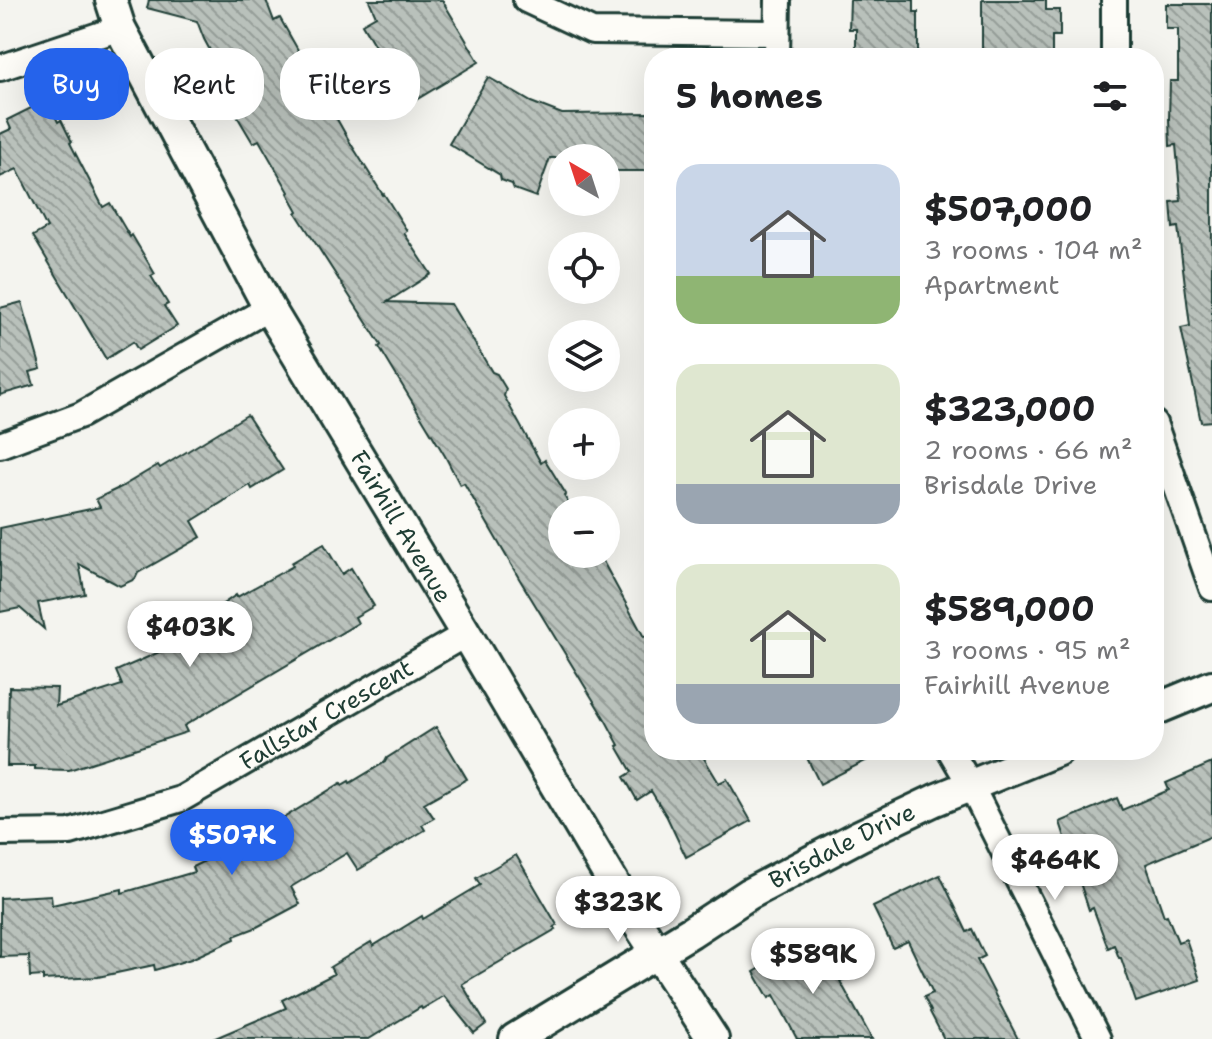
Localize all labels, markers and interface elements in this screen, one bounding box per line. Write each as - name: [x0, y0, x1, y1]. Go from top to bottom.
- chip: Buy: [24, 48, 129, 120]
- chip: Rent: [145, 48, 264, 120]
- chip: Filters: [280, 48, 420, 120]
- text: 5 homes: [676, 73, 823, 119]
- icon: filters: [1088, 74, 1132, 118]
- north arrow: [548, 144, 620, 216]
- map controls: [548, 144, 620, 568]
- text: $507,000: [924, 186, 1092, 232]
- icon: home: [740, 196, 836, 292]
- button: locate: [548, 232, 620, 304]
- text: 3 rooms · 104 m²: [924, 232, 1143, 267]
- text: Apartment: [924, 267, 1060, 302]
- button: layers: [548, 320, 620, 392]
- text: $323,000: [924, 386, 1096, 432]
- icon: home: [740, 396, 836, 492]
- button: +: [548, 408, 620, 480]
- text: 2 rooms · 66 m²: [924, 432, 1133, 467]
- street label: Fairhill Avenue: [343, 445, 459, 609]
- text: Brisdale Drive: [924, 467, 1097, 502]
- button: −: [548, 496, 620, 568]
- text: $589,000: [924, 586, 1095, 632]
- icon: home: [740, 596, 836, 692]
- pin: $403K: [134, 601, 246, 669]
- text: $403K: [145, 609, 235, 644]
- text: 3 rooms · 95 m²: [924, 632, 1131, 667]
- street label: Fallstar Crescent: [234, 652, 419, 778]
- text: Fairhill Avenue: [924, 667, 1111, 702]
- street label: Brisdale Drive: [763, 796, 920, 897]
- pin: $507K: [176, 809, 288, 877]
- text: $507K: [188, 817, 276, 852]
- pin: $464K: [999, 834, 1111, 902]
- text: $464K: [1010, 842, 1100, 877]
- pin: $323K: [562, 876, 674, 944]
- text: $323K: [574, 884, 662, 919]
- pin: $589K: [757, 928, 869, 996]
- text: $589K: [769, 936, 857, 971]

